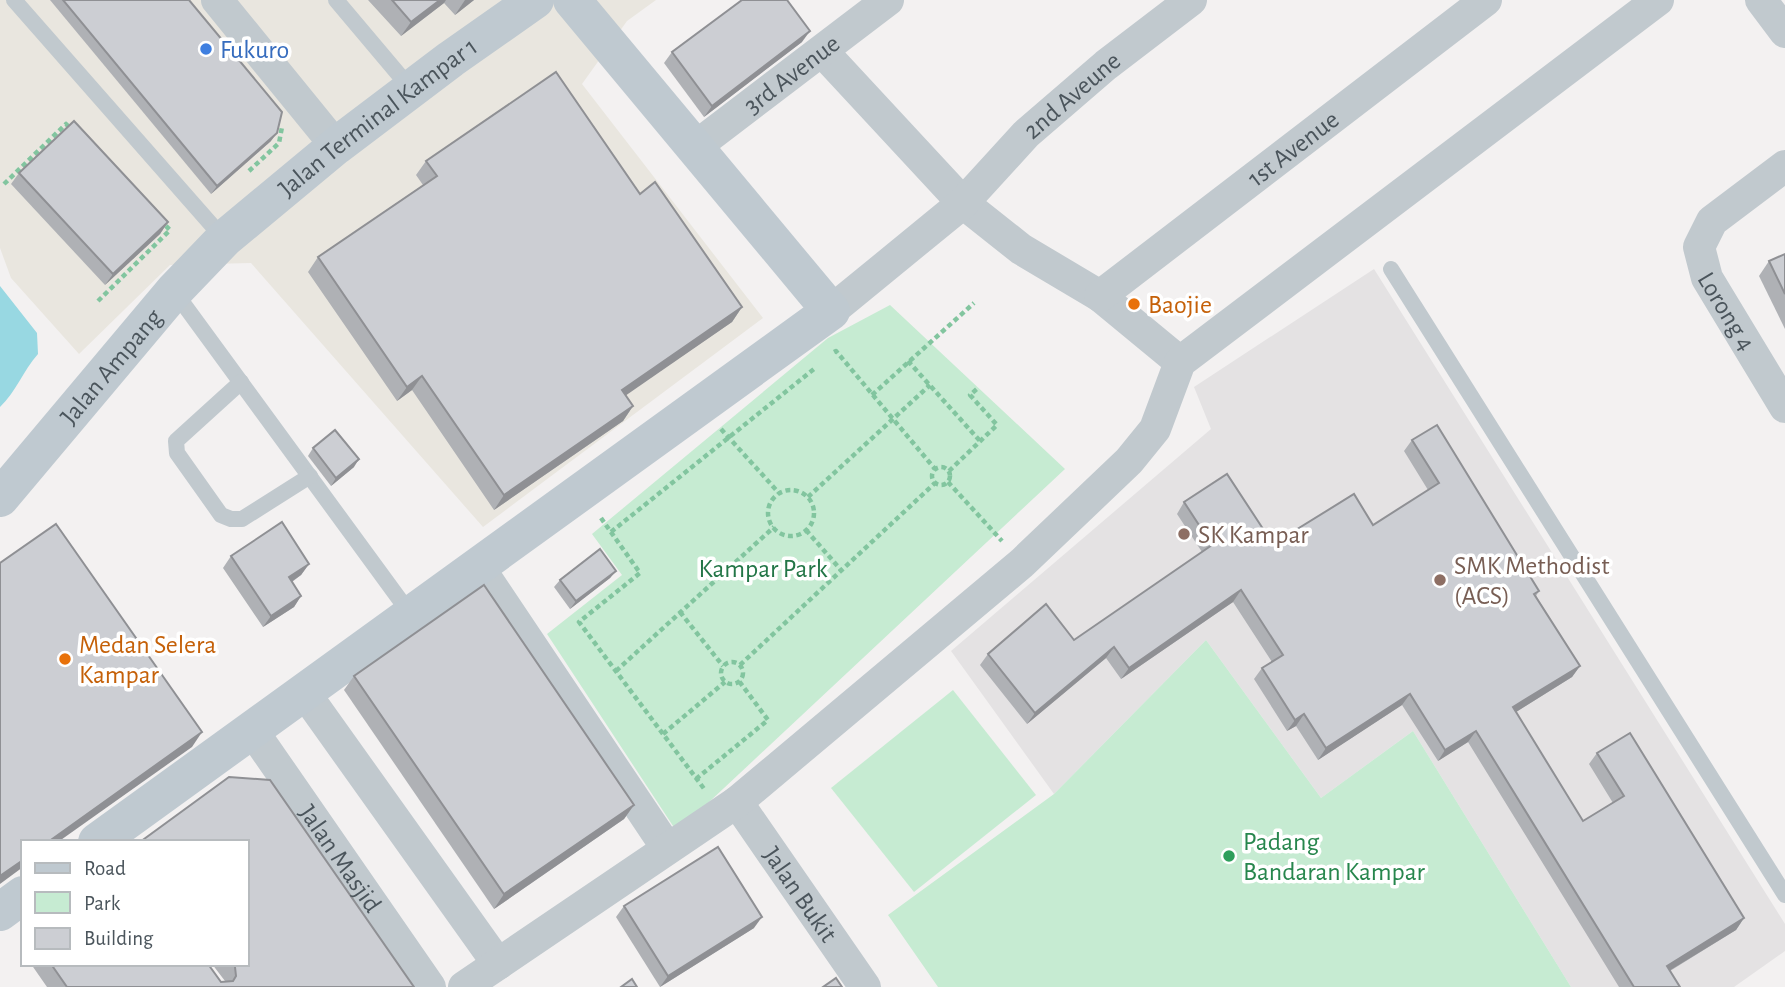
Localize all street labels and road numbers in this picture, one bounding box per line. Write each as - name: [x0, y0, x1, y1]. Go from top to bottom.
- street label: 3rd Avenue: [739, 30, 845, 119]
- street label: Jalan Terminal Kampar 1: [274, 33, 482, 202]
- street label: 2nd Aveune: [1019, 47, 1125, 144]
- street label: 1st Avenue: [1243, 106, 1344, 192]
- street label: Lorong 4: [1693, 268, 1760, 355]
- street label: Jalan Ampang: [56, 304, 167, 430]
- street label: Jalan Masjid: [294, 800, 386, 917]
- street label: Jalan Bukit: [758, 842, 842, 947]

